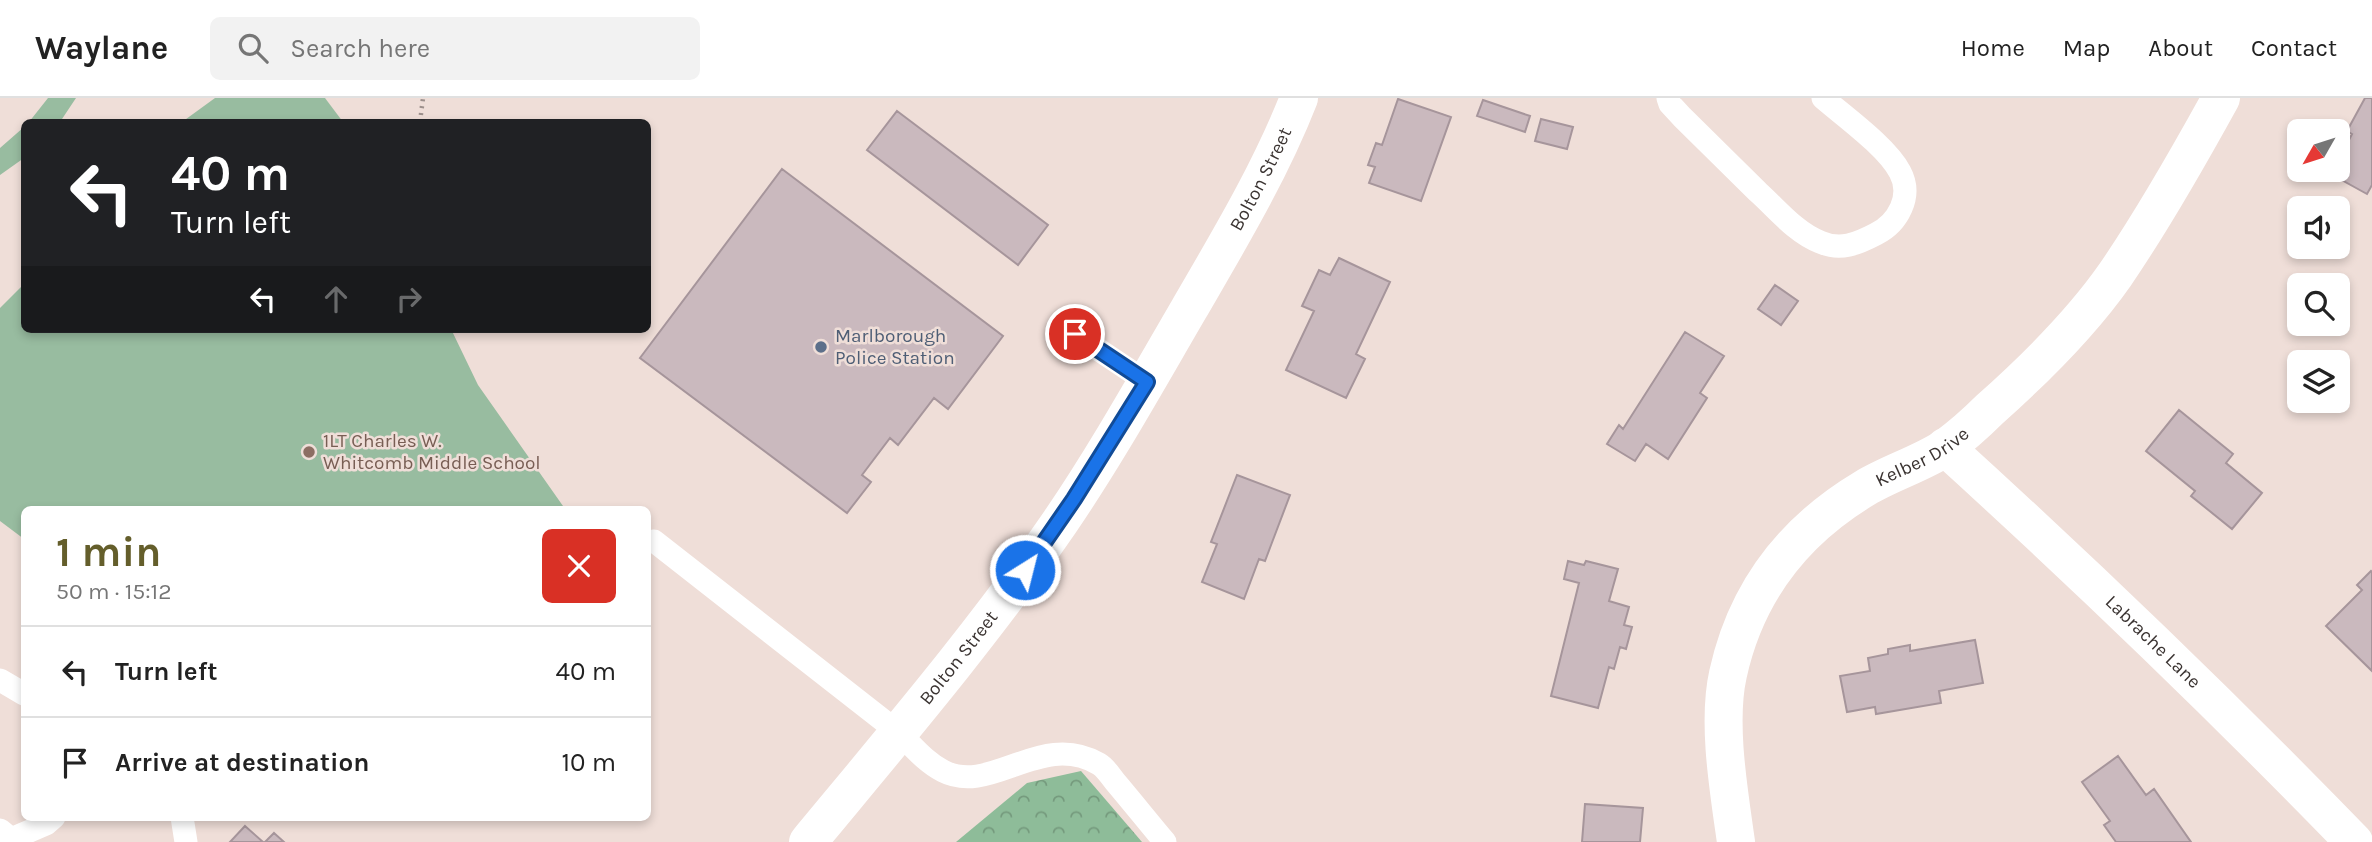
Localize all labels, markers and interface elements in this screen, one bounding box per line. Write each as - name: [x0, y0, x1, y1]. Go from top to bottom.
- search box: [210, 17, 700, 80]
- text: Waylane: [35, 29, 168, 67]
- icon: search: [234, 29, 272, 67]
- text: Search here: [290, 33, 430, 64]
- text: Home: [1961, 34, 2025, 62]
- text: Map: [2063, 34, 2110, 62]
- text: About: [2148, 34, 2213, 62]
- text: Contact: [2251, 34, 2337, 62]
- north arrow: [2287, 119, 2350, 182]
- map controls: [2287, 119, 2350, 413]
- street label: Bolton Street: [1225, 124, 1296, 235]
- text: 40 m: [171, 145, 290, 202]
- icon: left: [56, 147, 147, 238]
- button: sound: [2287, 196, 2350, 259]
- text: Turn left: [171, 204, 291, 241]
- button: search: [2287, 273, 2350, 336]
- icon: left: [244, 280, 282, 318]
- icon: ahead: [317, 280, 355, 318]
- icon: right: [390, 280, 428, 318]
- pin: [1045, 304, 1105, 364]
- icon: arrive: [1056, 315, 1094, 353]
- place label: Marlborough Police Station: [835, 325, 955, 369]
- marker: Marlborough Police Station: [813, 339, 829, 355]
- button: layers: [2287, 350, 2350, 413]
- street label: Kelber Drive: [1872, 423, 1973, 491]
- place label: 1LT Charles W. Whitcomb Middle School: [323, 430, 541, 474]
- marker: 1LT Charles W. Whitcomb Middle School: [301, 444, 317, 460]
- text: 1 min: [56, 527, 161, 577]
- button: close: [542, 529, 616, 603]
- position arrow: [988, 533, 1062, 607]
- text: 50 m · 15:12: [56, 578, 171, 605]
- street label: Labrache Lane: [2101, 591, 2205, 693]
- street label: Bolton Street: [915, 607, 1002, 709]
- icon: left: [56, 653, 94, 691]
- text: Turn left: [115, 656, 217, 687]
- text: 40 m: [556, 656, 616, 687]
- icon: arrive: [56, 744, 94, 782]
- text: Arrive at destination: [115, 747, 369, 778]
- text: 10 m: [561, 747, 616, 778]

